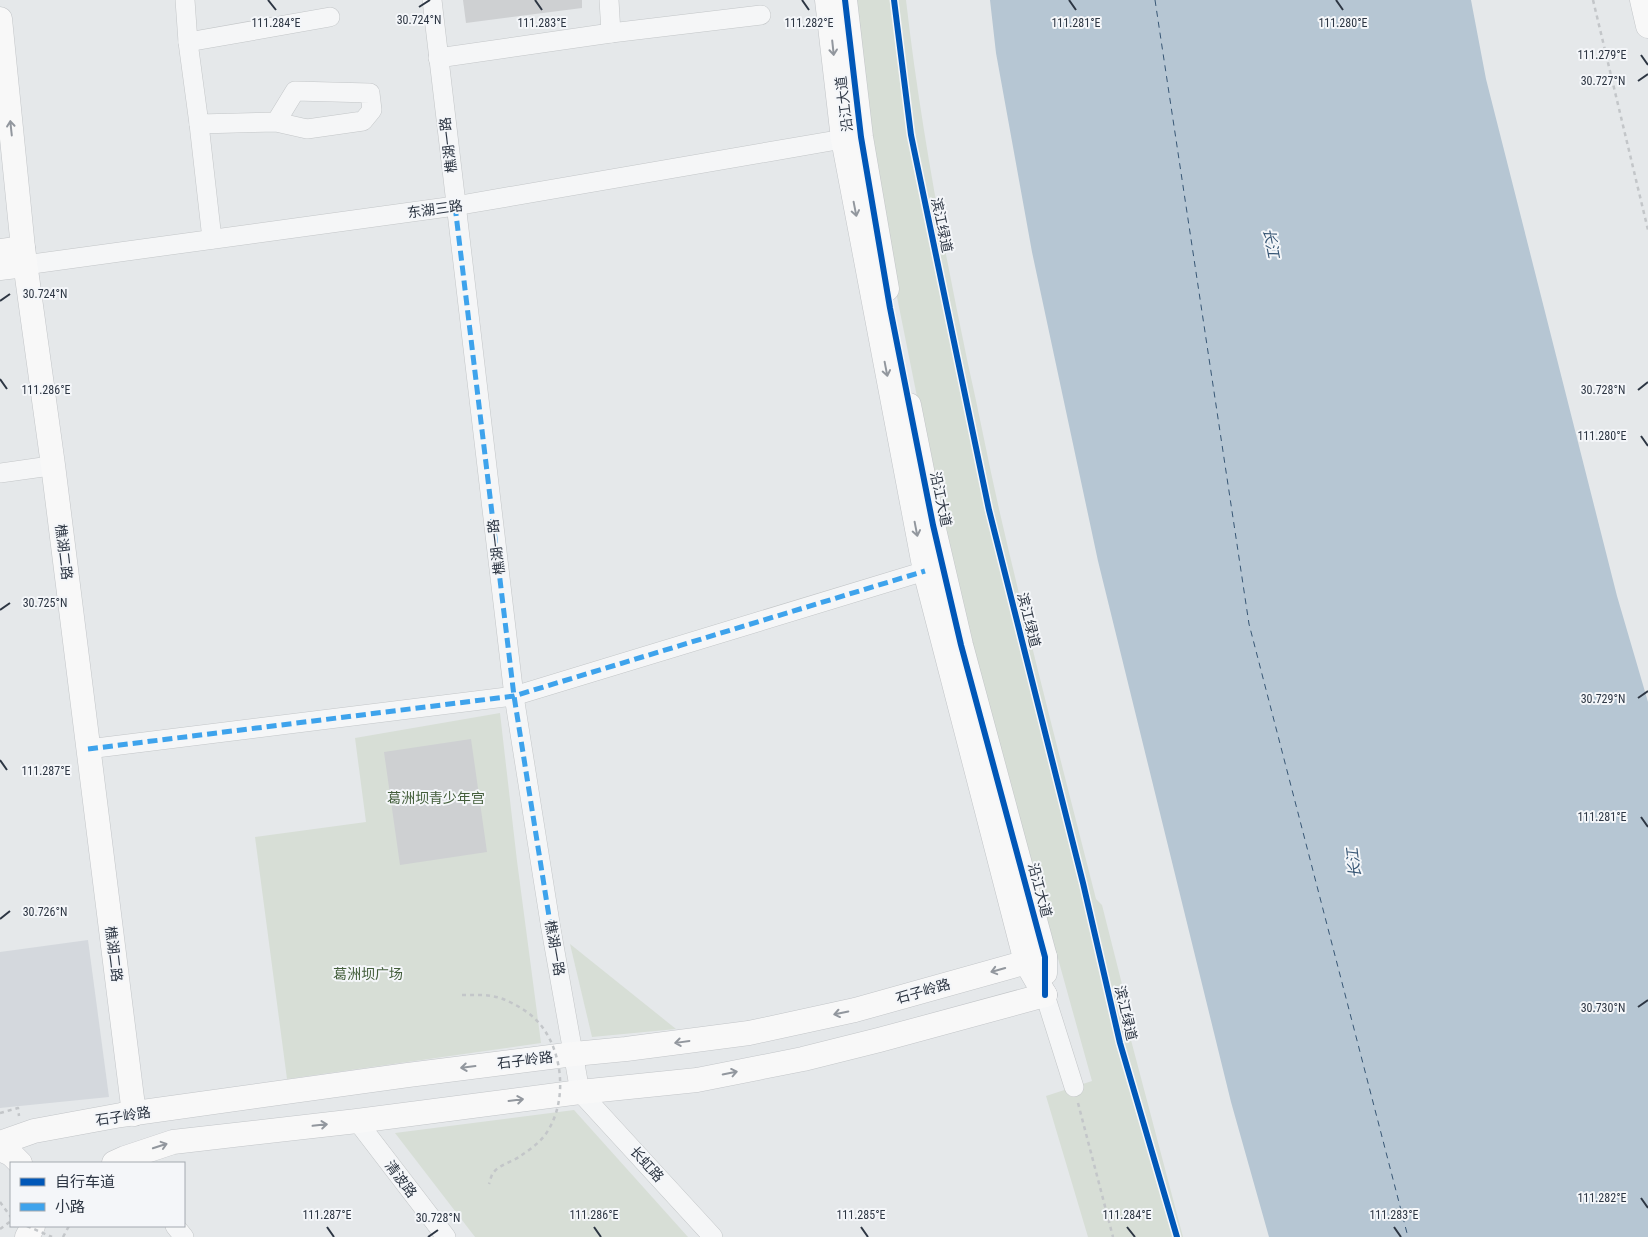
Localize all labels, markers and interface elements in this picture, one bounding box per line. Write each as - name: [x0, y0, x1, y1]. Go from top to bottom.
- text: 30.724°N: [397, 13, 441, 27]
- text: 111.284°E: [251, 16, 301, 30]
- text: 111.283°E: [517, 16, 567, 30]
- text: 111.282°E: [784, 16, 834, 30]
- text: 111.281°E: [1051, 16, 1101, 30]
- text: 111.280°E: [1318, 16, 1368, 30]
- one-way arrow: [828, 40, 838, 56]
- text: 111.279°E: [1577, 48, 1627, 62]
- text: 30.727°N: [1581, 74, 1625, 88]
- street label: 沿江大道: [833, 75, 855, 133]
- street label: 樵湖一路: [437, 116, 459, 174]
- one-way arrow: [6, 120, 16, 136]
- street label: 滨江绿道: [928, 196, 956, 254]
- street label: 东湖三路: [406, 197, 464, 221]
- one-way arrow: [851, 201, 860, 217]
- water label: 长江: [1259, 227, 1283, 261]
- text: 30.724°N: [23, 287, 67, 301]
- one-way arrow: [881, 361, 891, 377]
- text: 111.286°E: [21, 383, 71, 397]
- text: 30.728°N: [1581, 383, 1625, 397]
- text: 111.280°E: [1577, 429, 1627, 443]
- street label: 沿江大道: [927, 470, 955, 528]
- street label: 樵湖一路: [485, 518, 507, 576]
- one-way arrow: [912, 520, 922, 536]
- street label: 樵湖二路: [53, 523, 75, 581]
- street label: 滨江绿道: [1014, 591, 1044, 649]
- text: 30.725°N: [23, 596, 67, 610]
- text: 30.729°N: [1581, 692, 1625, 706]
- text: 111.287°E: [21, 764, 71, 778]
- park label: 葛洲坝青少年宫: [387, 790, 485, 806]
- text: 111.281°E: [1577, 810, 1627, 824]
- water label: 长江: [1343, 845, 1365, 879]
- street label: 沿江大道: [1025, 861, 1055, 919]
- text: 30.726°N: [23, 905, 67, 919]
- street label: 樵湖一路: [542, 919, 568, 977]
- street label: 樵湖二路: [103, 925, 125, 983]
- one-way arrow: [990, 965, 1006, 975]
- park label: 葛洲坝广场: [333, 966, 403, 982]
- street label: 石子岭路: [894, 976, 952, 1006]
- street label: 滨江绿道: [1112, 984, 1140, 1042]
- text: 30.730°N: [1581, 1001, 1625, 1015]
- one-way arrow: [834, 1009, 850, 1018]
- one-way arrow: [674, 1037, 690, 1047]
- street label: 石子岭路: [496, 1049, 554, 1071]
- one-way arrow: [460, 1062, 476, 1072]
- one-way arrow: [721, 1068, 737, 1078]
- one-way arrow: [508, 1095, 524, 1105]
- street label: 石子岭路: [94, 1104, 152, 1128]
- one-way arrow: [312, 1120, 328, 1130]
- one-way arrow: [151, 1141, 167, 1150]
- street label: 长虹路: [627, 1143, 667, 1185]
- street label: 清波路: [382, 1157, 420, 1201]
- legend: [10, 1162, 185, 1227]
- text: 自行车道: [55, 1173, 115, 1191]
- text: 111.282°E: [1577, 1191, 1627, 1205]
- text: 小路: [55, 1198, 85, 1216]
- text: 111.287°E: [302, 1208, 352, 1222]
- text: 111.286°E: [569, 1208, 619, 1222]
- text: 111.285°E: [836, 1208, 886, 1222]
- text: 111.284°E: [1102, 1208, 1152, 1222]
- text: 111.283°E: [1369, 1208, 1419, 1222]
- text: 30.728°N: [416, 1211, 460, 1225]

